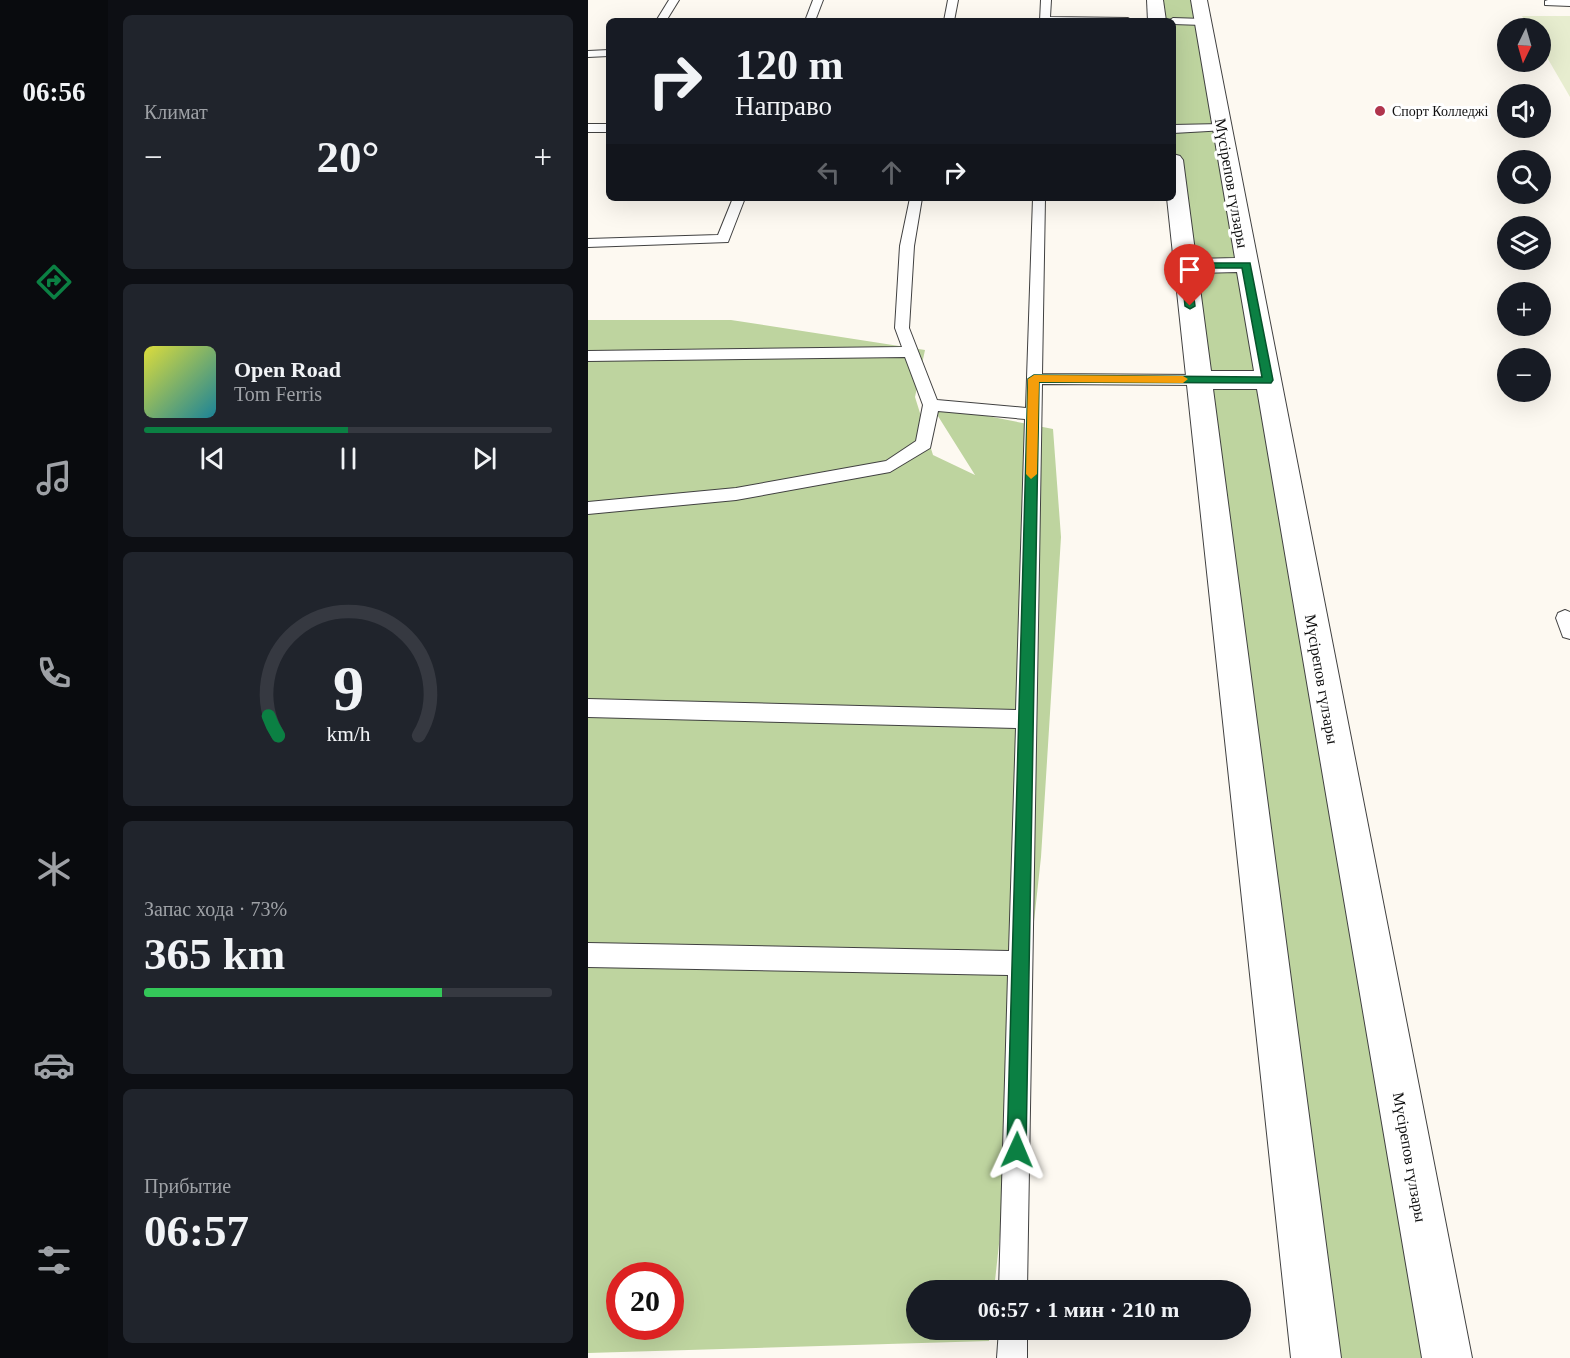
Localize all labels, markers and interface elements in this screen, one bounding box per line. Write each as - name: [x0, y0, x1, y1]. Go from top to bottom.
- north arrow: [1497, 18, 1551, 72]
- map controls: [1497, 18, 1551, 402]
- icon: right: [636, 42, 714, 120]
- text: 120 m: [735, 42, 844, 88]
- text: 06:56: [23, 77, 86, 107]
- button: sound: [1497, 84, 1551, 138]
- text: Направо: [735, 91, 832, 121]
- text: Климат: [144, 101, 208, 123]
- marker: Спорт Колледжі: [1373, 104, 1387, 118]
- place label: Спорт Колледжі: [1392, 104, 1489, 119]
- street label: Мүсірепов гүлзары: [1211, 117, 1251, 250]
- text: 20°: [317, 132, 380, 182]
- text: −: [144, 139, 163, 175]
- text: +: [533, 139, 552, 175]
- button: search: [1497, 150, 1551, 204]
- icon: left: [812, 156, 845, 189]
- icon: ahead: [875, 156, 908, 189]
- icon: right: [938, 156, 971, 189]
- button: layers: [1497, 216, 1551, 270]
- pin: [1164, 244, 1215, 306]
- icon: arrive: [1173, 253, 1206, 286]
- icon: directions: [33, 261, 75, 303]
- button: +: [1497, 282, 1551, 336]
- button: −: [1497, 348, 1551, 402]
- text: Open Road: [234, 357, 341, 382]
- text: Tom Ferris: [234, 383, 322, 405]
- icon: previous: [196, 442, 229, 475]
- icon: pause: [332, 442, 365, 475]
- icon: next: [468, 442, 501, 475]
- icon: music: [33, 457, 75, 499]
- street label: Мүсірепов гүлзары: [1301, 613, 1341, 746]
- icon: phone: [33, 652, 75, 694]
- text: 9: [332, 654, 364, 723]
- text: km/h: [326, 722, 370, 746]
- icon: climate: [33, 848, 75, 890]
- text: Запас хода · 73%: [144, 898, 287, 920]
- text: 365 km: [144, 929, 285, 979]
- icon: car: [33, 1044, 75, 1086]
- street label: Мүсірепов гүлзары: [1389, 1091, 1429, 1224]
- position arrow: [985, 1118, 1049, 1182]
- text: Прибытие: [144, 1175, 231, 1197]
- text: 06:57: [144, 1206, 249, 1256]
- icon: filters: [33, 1239, 75, 1281]
- speed limit sign: 20: [606, 1262, 684, 1340]
- text: 06:57 · 1 мин · 210 m: [978, 1297, 1179, 1322]

